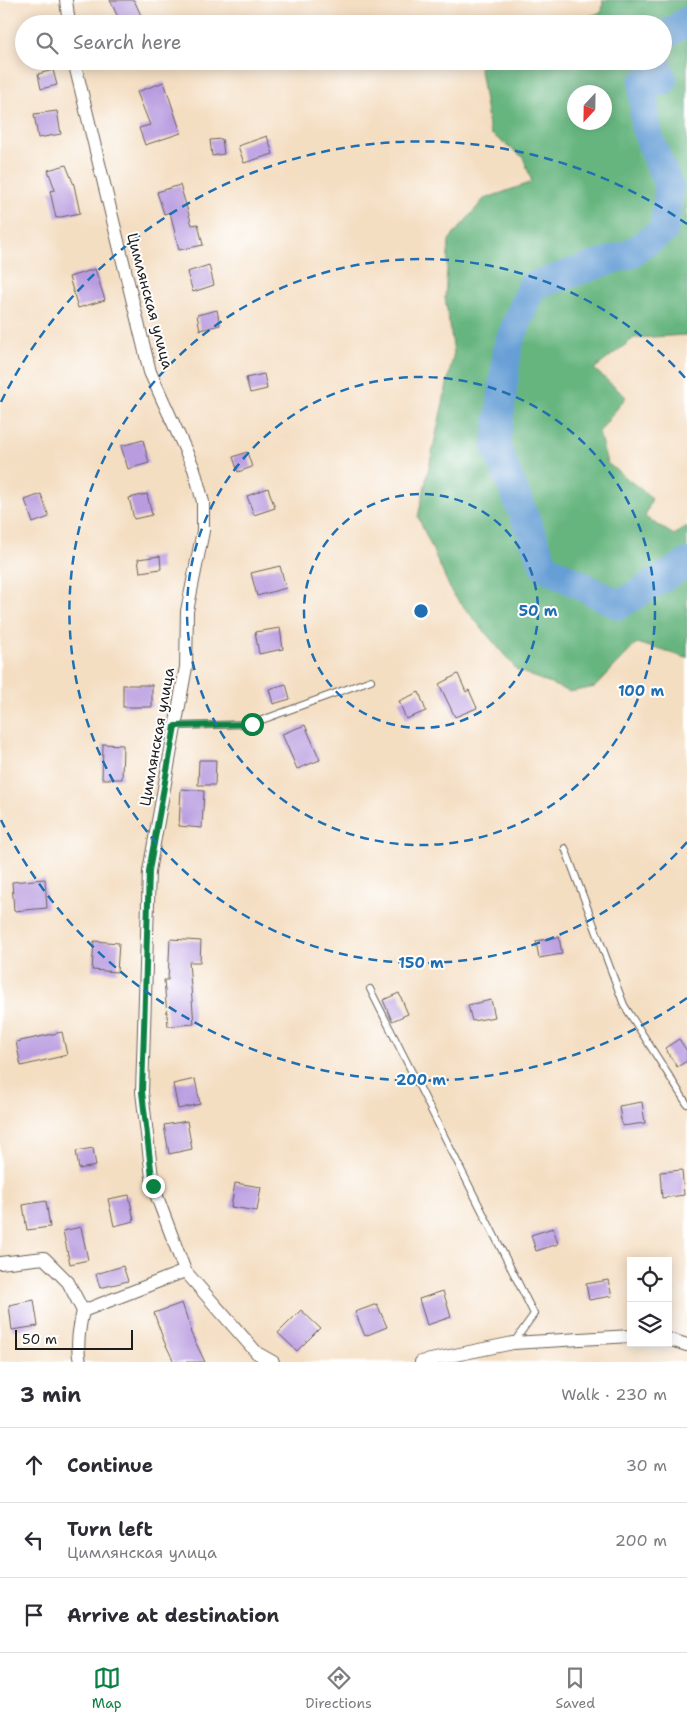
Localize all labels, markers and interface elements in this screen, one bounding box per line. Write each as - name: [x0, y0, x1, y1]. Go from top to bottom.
- search box: [15, 15, 672, 70]
- icon: search: [33, 29, 61, 57]
- text: Search here: [73, 30, 182, 55]
- north arrow: [567, 85, 612, 130]
- street label: Цимлянская улица: [122, 231, 178, 372]
- text: 50 m: [519, 601, 558, 621]
- centre of rings: [412, 602, 430, 620]
- street label: Цимлянская улица: [135, 665, 179, 808]
- text: 100 m: [618, 681, 664, 701]
- route start: [241, 713, 264, 736]
- text: 150 m: [398, 953, 444, 973]
- text: 200 m: [396, 1070, 446, 1090]
- route end: [142, 1175, 165, 1198]
- map controls: [627, 1257, 672, 1347]
- button: locate: [627, 1257, 672, 1302]
- button: layers: [627, 1302, 672, 1347]
- scale bar: [15, 1327, 132, 1350]
- text: 50 m: [22, 1330, 57, 1348]
- text: 3 min: [20, 1381, 81, 1409]
- text: Walk · 230 m: [561, 1384, 667, 1405]
- icon: ahead: [20, 1451, 48, 1479]
- text: Continue: [67, 1453, 153, 1478]
- text: 30 m: [626, 1455, 667, 1476]
- text: Turn left: [67, 1517, 153, 1542]
- icon: left: [20, 1526, 48, 1554]
- text: 200 m: [615, 1530, 667, 1551]
- text: Цимлянская улица: [67, 1542, 217, 1563]
- icon: arrive: [20, 1601, 48, 1629]
- text: Arrive at destination: [67, 1603, 279, 1628]
- tab: Map: [92, 1664, 122, 1712]
- tab: Directions: [305, 1664, 372, 1712]
- tab: Saved: [556, 1664, 595, 1712]

